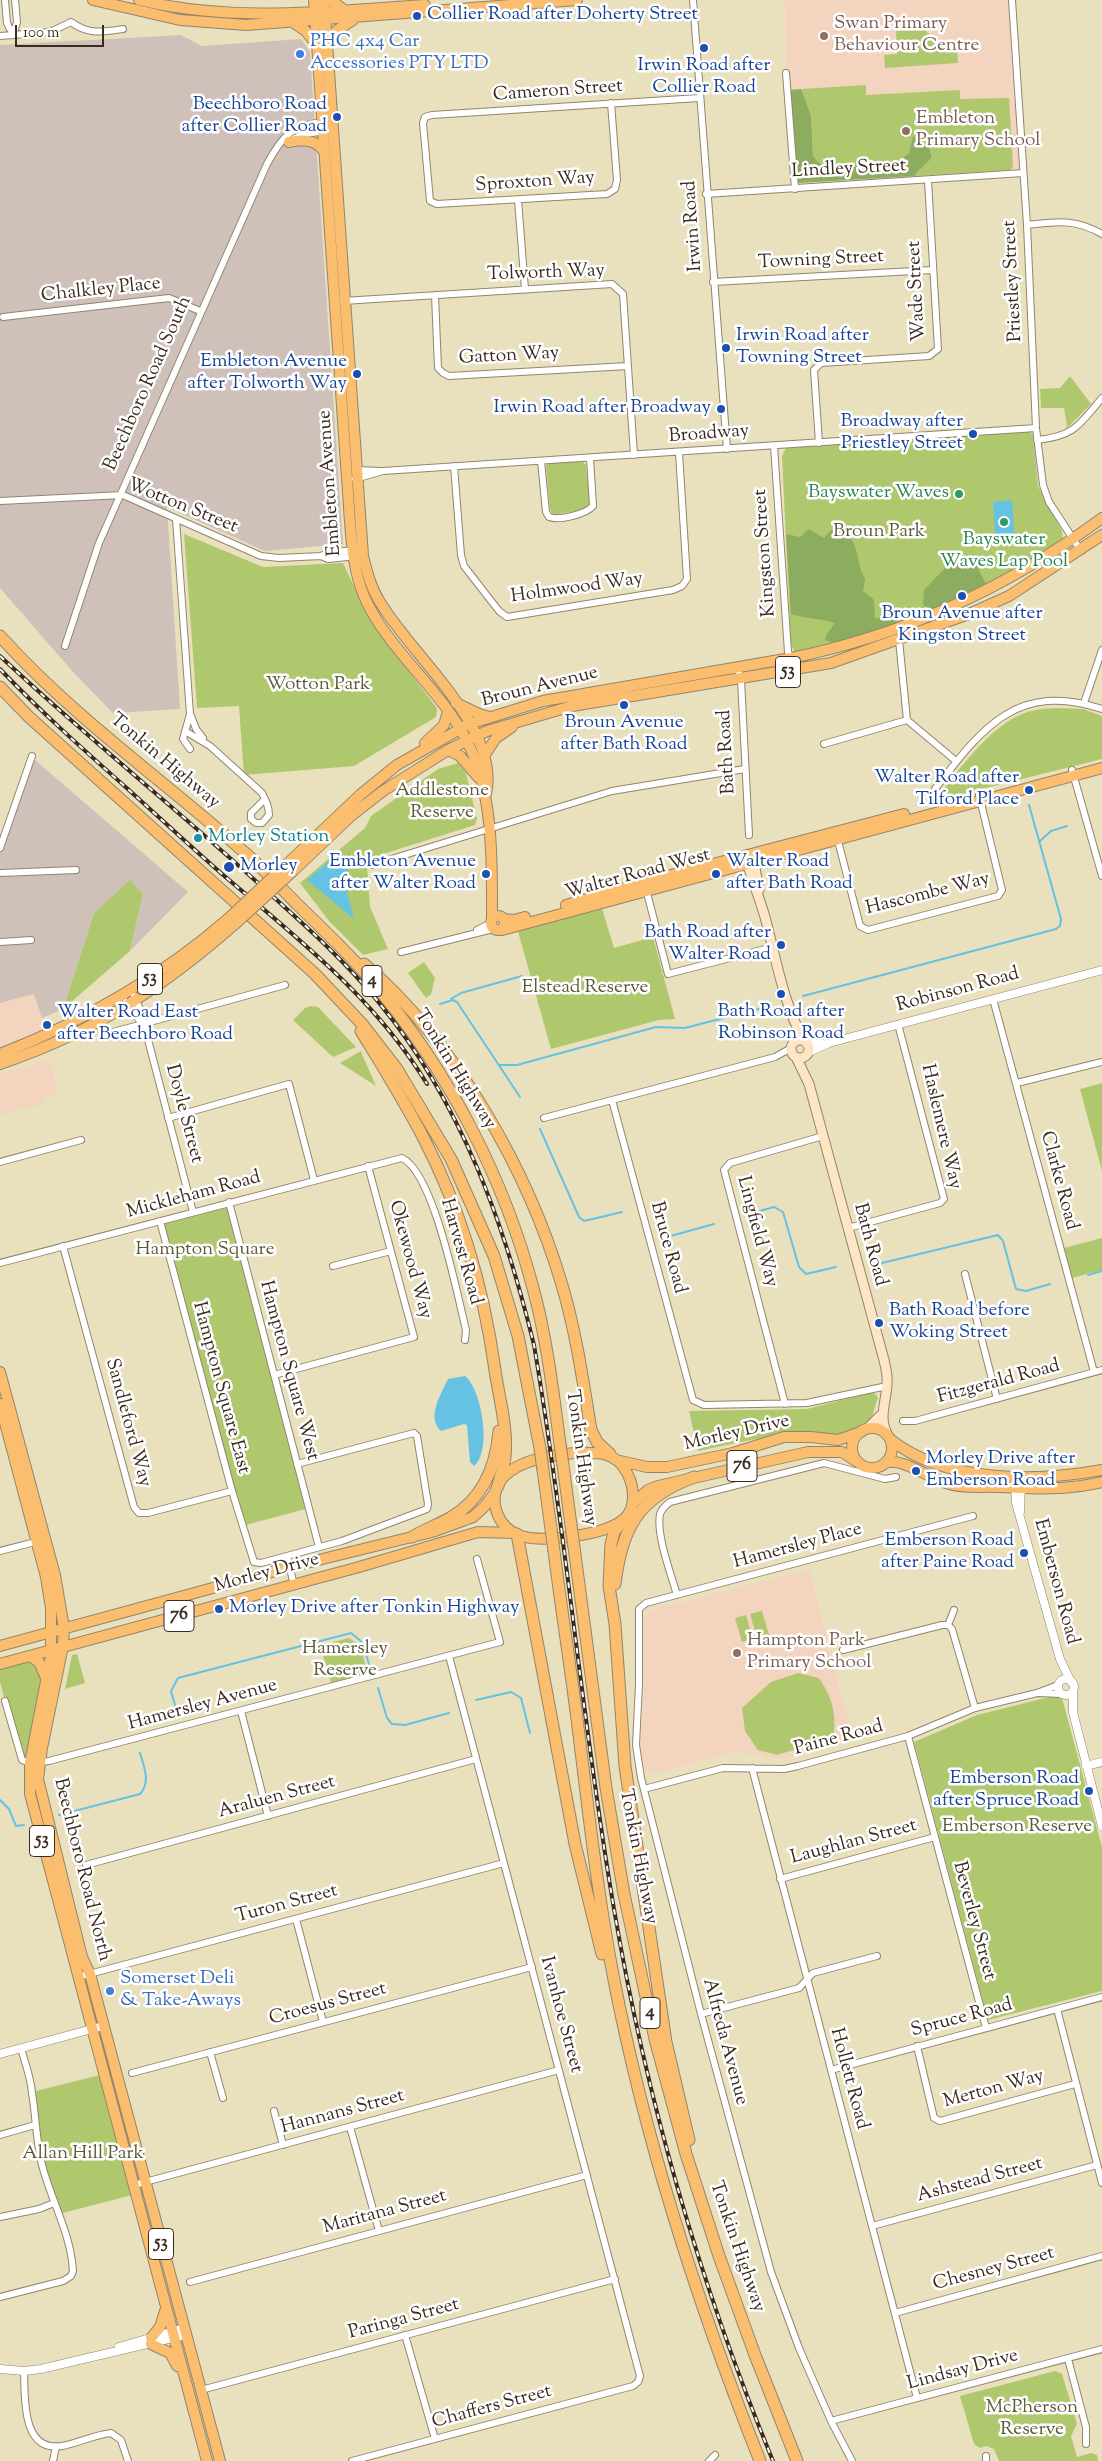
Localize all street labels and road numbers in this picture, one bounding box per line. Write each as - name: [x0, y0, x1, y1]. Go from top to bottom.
- street label: Cameron Street: [492, 76, 624, 108]
- street label: Lindley Street: [791, 156, 907, 184]
- street label: Sproxton Way: [475, 167, 595, 199]
- street label: Irwin Road: [679, 180, 709, 272]
- street label: Priestley Street: [999, 220, 1029, 342]
- street label: Wade Street: [904, 240, 932, 342]
- street label: Towning Street: [758, 246, 884, 276]
- street label: Tolworth Way: [487, 261, 605, 287]
- street label: Chalkley Place: [40, 273, 162, 309]
- street label: Beechboro Road South: [100, 293, 198, 475]
- street label: Gatton Way: [458, 343, 560, 371]
- street label: Embleton Avenue: [315, 409, 347, 557]
- street label: Broadway: [668, 421, 750, 449]
- street label: Wotton Street: [123, 474, 241, 540]
- street label: Kingston Street: [750, 488, 782, 618]
- street label: Holmwood Way: [510, 568, 644, 610]
- road number: 53: [776, 656, 800, 688]
- street label: Broun Avenue: [479, 663, 601, 713]
- street label: Tonkin Highway: [104, 709, 224, 815]
- street label: Bath Road: [714, 709, 742, 795]
- street label: Walter Road West: [563, 845, 713, 905]
- street label: Hascombe Way: [864, 869, 992, 921]
- road number: 53: [138, 964, 162, 994]
- street label: Robinson Road: [894, 964, 1022, 1018]
- road number: 4: [362, 966, 382, 996]
- street label: Tonkin Highway: [408, 1006, 500, 1134]
- street label: Doyle Street: [159, 1062, 207, 1166]
- street label: Haslemere Way: [915, 1062, 965, 1192]
- street label: Clarke Road: [1034, 1129, 1082, 1233]
- street label: Mickleham Road: [124, 1167, 264, 1225]
- street label: Lingfield Way: [730, 1174, 782, 1290]
- street label: Harvest Road: [434, 1196, 486, 1308]
- street label: Okewood Way: [382, 1198, 436, 1322]
- street label: Bruce Road: [644, 1200, 690, 1296]
- street label: Bath Road: [847, 1201, 891, 1289]
- street label: Hampton Square West: [253, 1279, 323, 1463]
- street label: Hampton Square East: [186, 1299, 254, 1477]
- street label: Sandleford Way: [99, 1356, 155, 1490]
- street label: Fitzgerald Road: [935, 1356, 1063, 1410]
- street label: Tonkin Highway: [559, 1389, 601, 1527]
- street label: Morley Drive: [682, 1411, 792, 1457]
- road number: 76: [727, 1450, 757, 1482]
- street label: Emberson Road: [1027, 1517, 1083, 1647]
- street label: Hamersley Place: [731, 1519, 865, 1575]
- street label: Morley Drive: [212, 1549, 322, 1599]
- road number: 76: [164, 1600, 194, 1632]
- street label: Hamersley Avenue: [126, 1675, 280, 1737]
- street label: Paine Road: [792, 1716, 886, 1762]
- street label: Araluen Street: [216, 1771, 338, 1825]
- street label: Beechboro Road North: [47, 1776, 115, 1964]
- street label: Tonkin Highway: [613, 1788, 661, 1926]
- street label: Laughlan Street: [788, 1815, 920, 1871]
- road number: 53: [30, 1825, 54, 1856]
- street label: Beverley Street: [946, 1859, 1000, 1983]
- street label: Turon Street: [234, 1880, 340, 1930]
- street label: Ivanhoe Street: [534, 1954, 586, 2076]
- street label: Alfreda Avenue: [696, 1976, 752, 2108]
- street label: Croesus Street: [267, 1978, 389, 2032]
- street label: Spruce Road: [909, 1995, 1015, 2043]
- road number: 4: [640, 1998, 660, 2029]
- street label: Hollett Road: [823, 2026, 873, 2132]
- street label: Merton Way: [941, 2066, 1047, 2114]
- street label: Hannans Street: [279, 2086, 407, 2140]
- street label: Ashstead Street: [915, 2153, 1045, 2209]
- street label: Tonkin Highway: [703, 2178, 769, 2316]
- street label: Maritana Street: [321, 2186, 449, 2240]
- road number: 53: [148, 2228, 174, 2260]
- street label: Chesney Street: [931, 2243, 1057, 2297]
- street label: Paringa Street: [346, 2294, 462, 2346]
- street label: Lindsay Drive: [905, 2345, 1021, 2397]
- street label: Chaffers Street: [430, 2381, 554, 2435]

